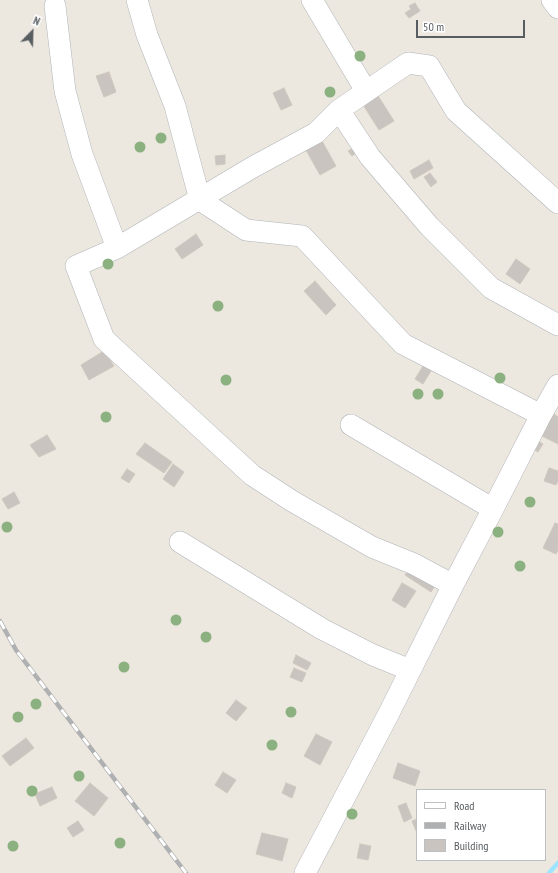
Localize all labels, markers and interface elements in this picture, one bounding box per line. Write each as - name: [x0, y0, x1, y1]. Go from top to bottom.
- north arrow: [12, 12, 52, 52]
- scale bar: [418, 12, 527, 38]
- text: N: [31, 13, 42, 29]
- text: 50 m: [423, 19, 444, 34]
- legend: [416, 789, 546, 861]
- text: Road: [454, 798, 474, 813]
- text: Railway: [454, 818, 486, 833]
- text: Building: [454, 838, 489, 853]

